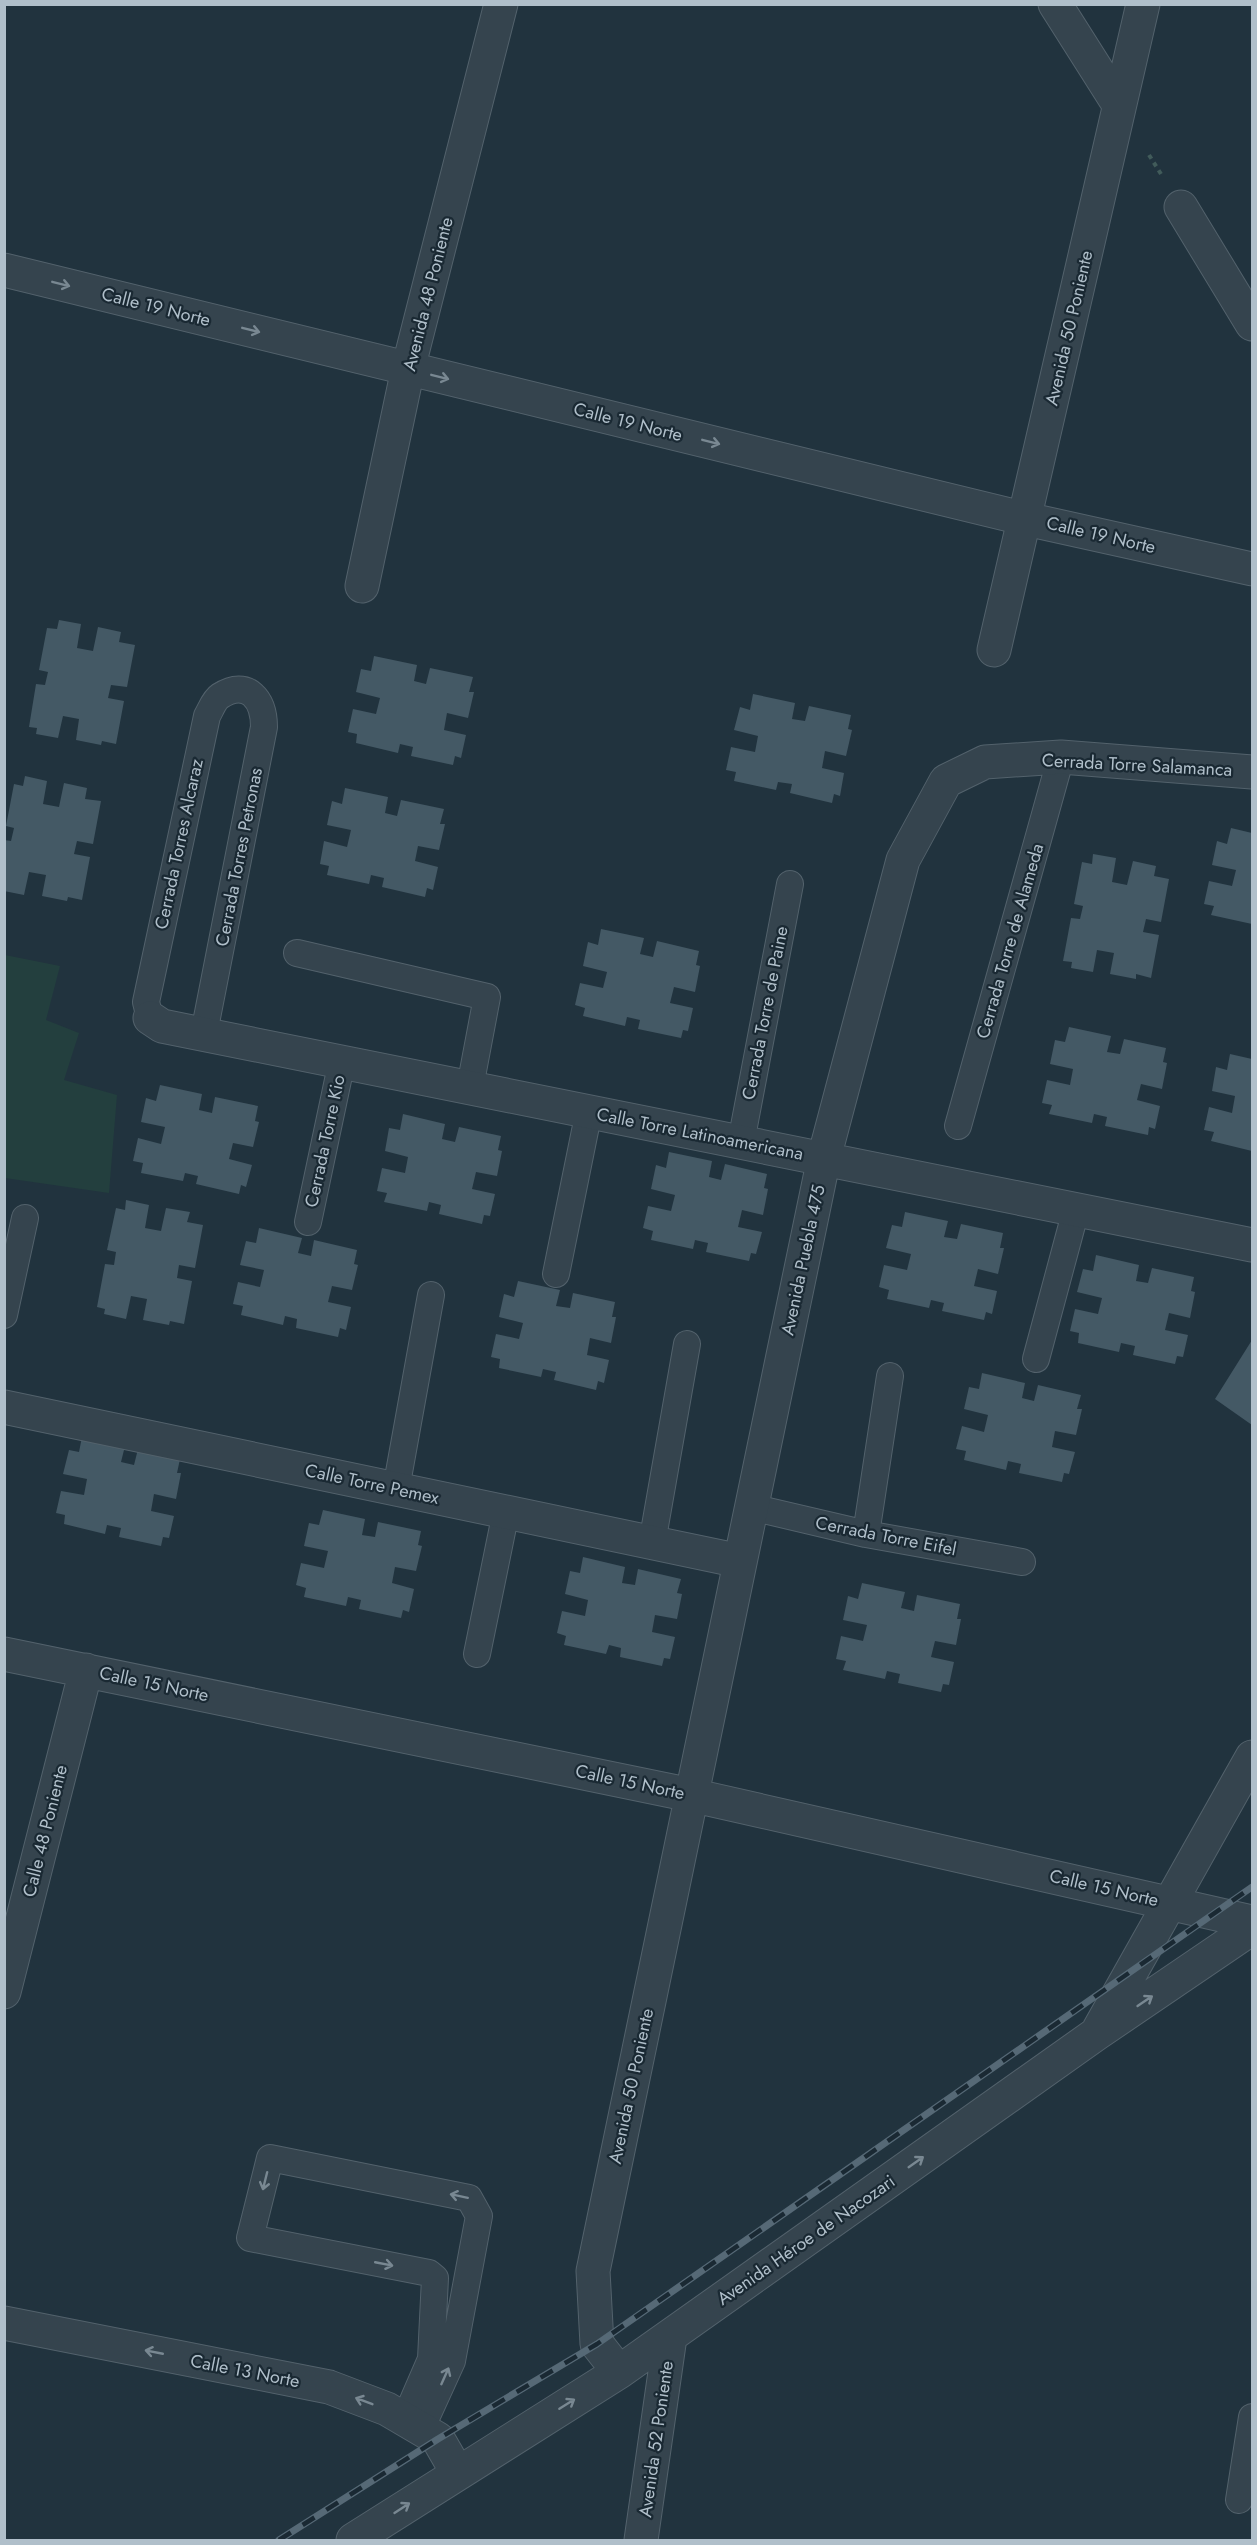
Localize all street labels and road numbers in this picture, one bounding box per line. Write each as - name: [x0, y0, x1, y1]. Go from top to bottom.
- street label: Avenida 48 Poniente: [396, 214, 460, 374]
- street label: Avenida 50 Poniente: [1039, 248, 1099, 408]
- street label: Calle 19 Norte: [99, 281, 213, 333]
- street label: Calle 19 Norte: [571, 396, 685, 448]
- street label: Calle 19 Norte: [1044, 510, 1158, 560]
- street label: Cerrada Torre Salamanca: [1041, 747, 1233, 783]
- street label: Cerrada Torres Alcaraz: [148, 756, 210, 932]
- street label: Cerrada Torres Petronas: [209, 766, 269, 948]
- street label: Cerrada Torre de Alameda: [970, 840, 1050, 1042]
- street label: Cerrada Torre de Paine: [735, 924, 795, 1102]
- street label: Cerrada Torre Kio: [298, 1072, 352, 1210]
- street label: Calle Torre Latinoamericana: [594, 1101, 806, 1167]
- street label: Avenida Puebla 475: [774, 1182, 832, 1338]
- street label: Calle Torre Pemex: [303, 1457, 442, 1511]
- street label: Cerrada Torre Eifel: [813, 1510, 959, 1562]
- street label: Calle 15 Norte: [97, 1660, 211, 1708]
- street label: Calle 15 Norte: [573, 1758, 687, 1806]
- street label: Calle 48 Poniente: [16, 1762, 74, 1900]
- street label: Calle 15 Norte: [1047, 1863, 1161, 1913]
- street label: Avenida 50 Poniente: [602, 2006, 660, 2166]
- street label: Avenida Héroe de Nacozari: [712, 2168, 900, 2312]
- street label: Calle 13 Norte: [188, 2348, 302, 2394]
- street label: Avenida 52 Poniente: [632, 2359, 680, 2519]

